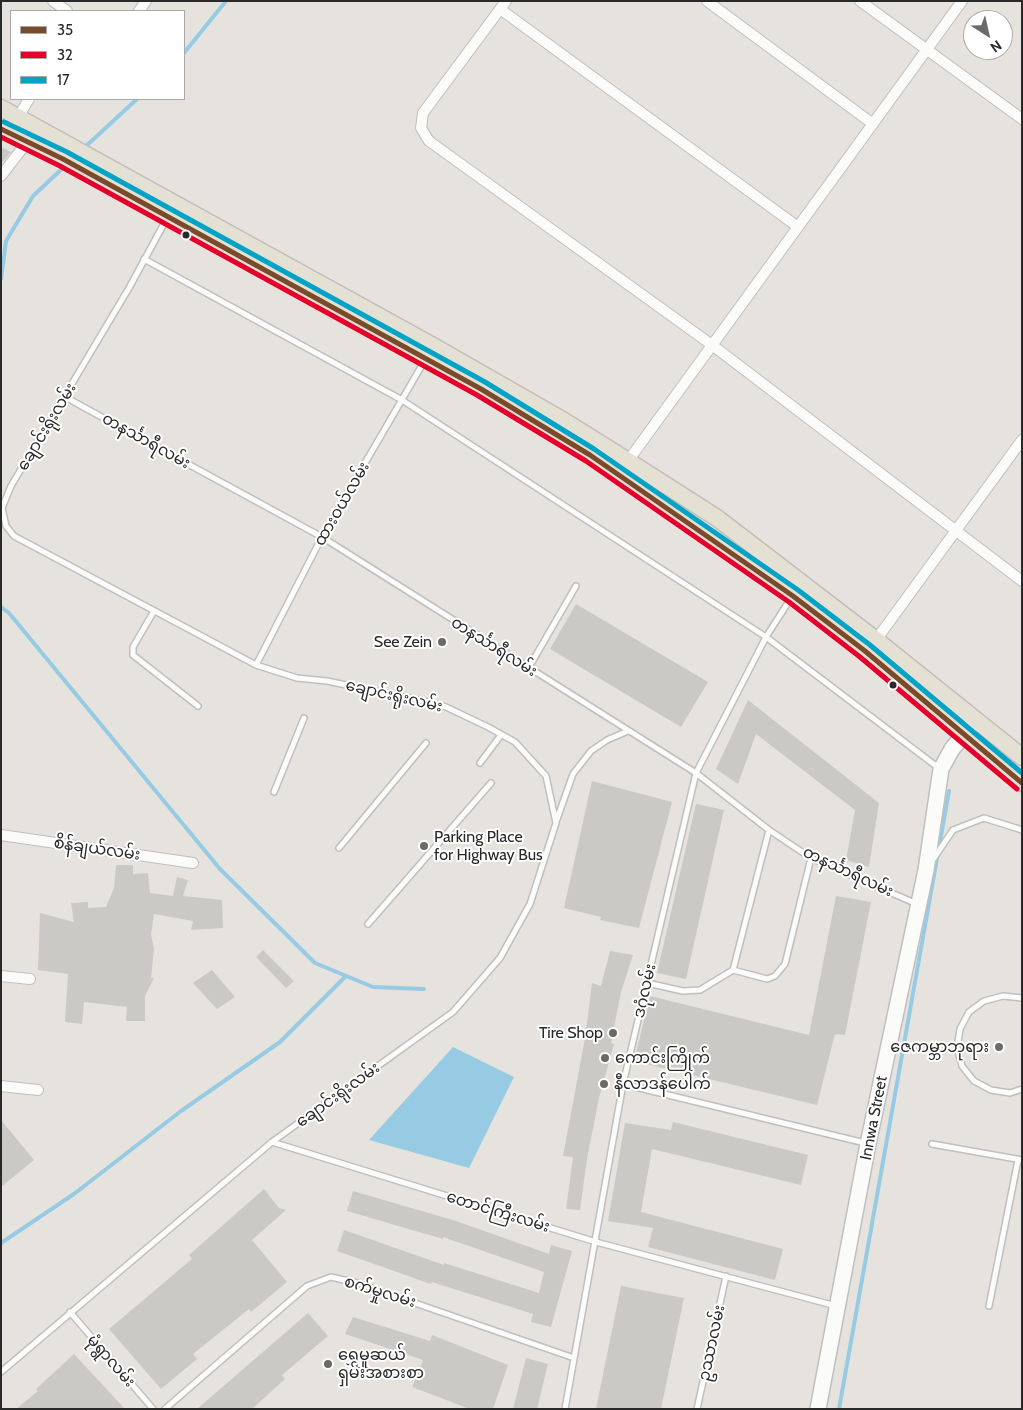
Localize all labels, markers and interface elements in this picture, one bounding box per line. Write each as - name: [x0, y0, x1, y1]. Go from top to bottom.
- legend: [10, 10, 185, 100]
- north arrow: [963, 10, 1013, 60]
- text: 35: [57, 21, 73, 39]
- text: N: [987, 36, 1005, 57]
- text: 32: [57, 46, 73, 64]
- text: 17: [57, 71, 69, 89]
- unlabelled marker: [181, 230, 191, 240]
- street label: ချောင်းရိုးလမ်း: [13, 380, 81, 474]
- street label: တနင်္သာရီလမ်း: [99, 409, 193, 473]
- street label: ထားဝယ်လမ်း: [310, 459, 374, 549]
- street label: တနင်္သာရီလမ်း: [447, 613, 541, 681]
- place label: See Zein: [374, 632, 432, 652]
- marker: See Zein: [436, 636, 448, 648]
- street label: ချောင်းရိုးလမ်း: [344, 676, 444, 716]
- unlabelled marker: [888, 680, 898, 690]
- place label: Parking Place for Highway Bus: [434, 827, 543, 865]
- street label: စိန်ချယ်လမ်း: [52, 833, 142, 865]
- marker: Parking Place for Highway Bus: [418, 840, 430, 852]
- street label: တနင်္သာရီလမ်း: [800, 843, 896, 901]
- street label: ဒဂုံလမ်း: [629, 962, 661, 1020]
- place label: Tire Shop: [539, 1023, 603, 1043]
- marker: Tire Shop: [607, 1027, 619, 1039]
- place label: ဇေကမ္ဘာဘုရား: [890, 1037, 989, 1057]
- marker: ဇေကမ္ဘာဘုရား: [993, 1041, 1005, 1053]
- place label: ကောင်းကြိုက်: [615, 1048, 710, 1068]
- marker: ကောင်းကြိုက်: [599, 1052, 611, 1064]
- street label: ချောင်းရိုးလမ်း: [292, 1058, 384, 1132]
- place label: နီလာဒန်ပေါက်: [614, 1074, 711, 1094]
- street label: Innwa Street: [856, 1074, 892, 1162]
- marker: နီလာဒန်ပေါက်: [598, 1078, 610, 1090]
- street label: တောင်ကြီးလမ်း: [444, 1187, 552, 1237]
- street label: စက်မှုလမ်း: [342, 1272, 418, 1312]
- street label: ဥဿာလမ်း: [695, 1303, 729, 1383]
- street label: မုံရွာလမ်း: [83, 1331, 139, 1391]
- place label: ရွှေမူဆယ် ရှမ်းအစားစာ: [338, 1345, 424, 1383]
- marker: ရွှေမူဆယ် ရှမ်းအစားစာ: [322, 1358, 334, 1370]

